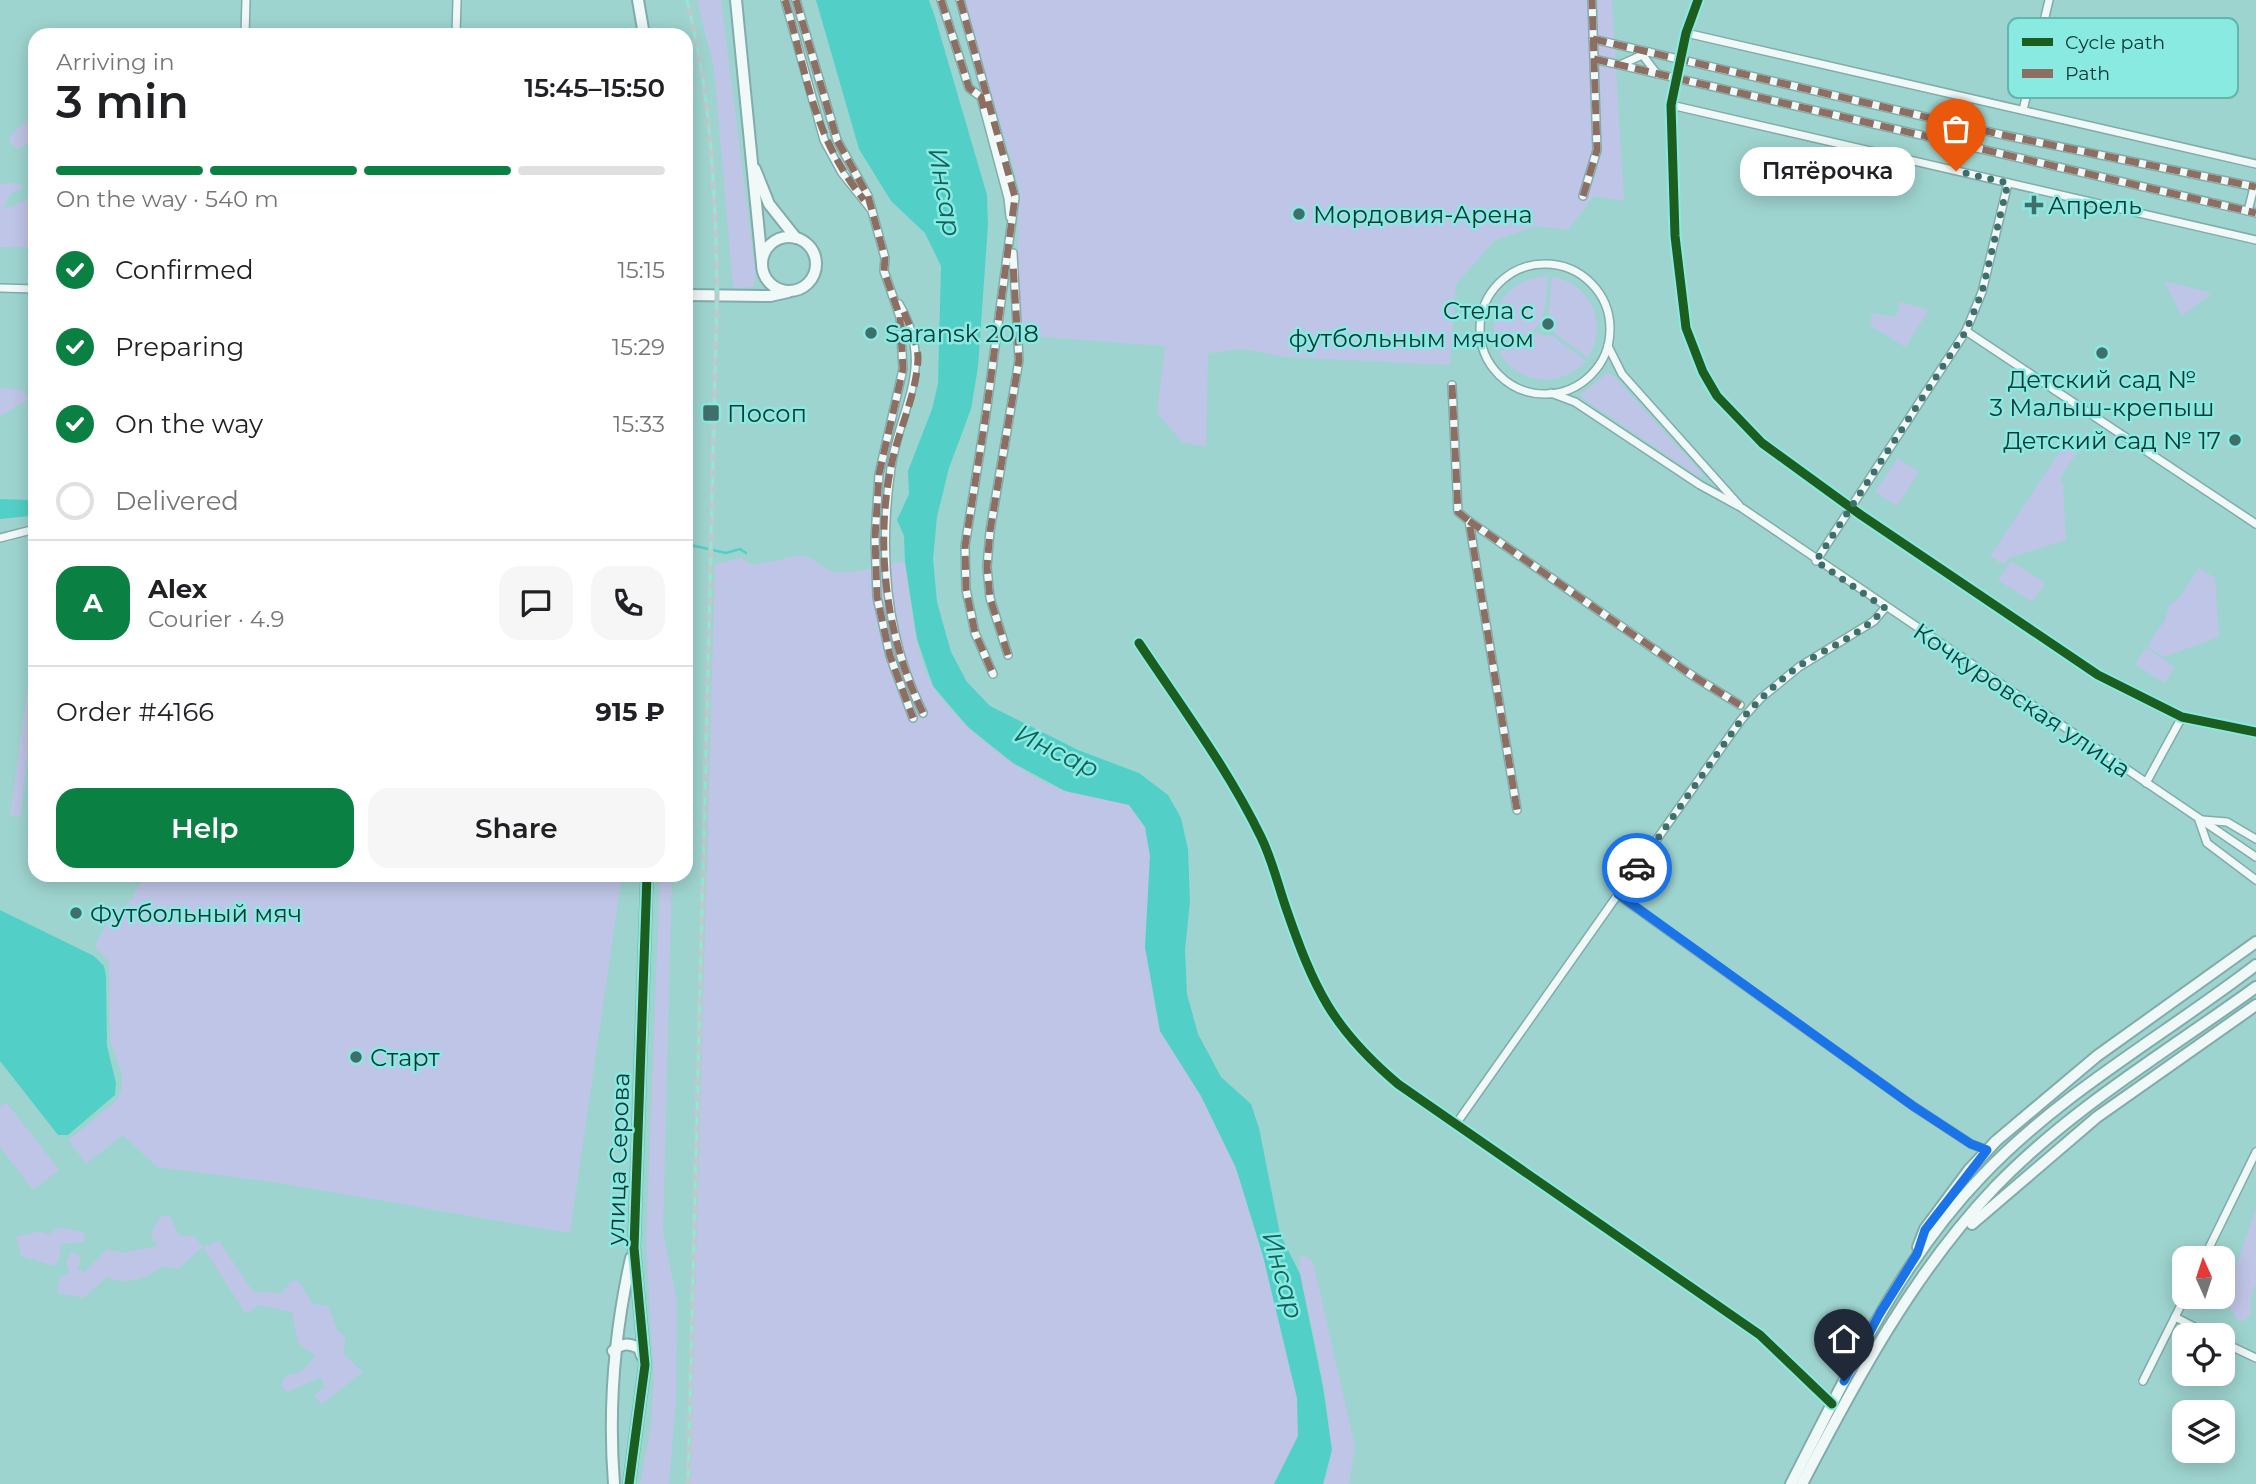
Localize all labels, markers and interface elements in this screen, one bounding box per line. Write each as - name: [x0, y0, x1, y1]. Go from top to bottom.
- legend: [2008, 18, 2238, 98]
- text: Cycle path: [2065, 31, 2165, 54]
- text: Arriving in: [56, 48, 175, 76]
- text: Path: [2065, 62, 2110, 85]
- text: 15:45–15:50: [524, 72, 665, 104]
- text: 3 min: [56, 73, 189, 130]
- pin: [1926, 99, 1986, 171]
- icon: bag: [1937, 110, 1975, 148]
- water label: Инсар: [921, 145, 969, 239]
- callout: Пятёрочка: [1739, 146, 1914, 196]
- text: Пятёрочка: [1762, 157, 1893, 185]
- text: On the way · 540 m: [56, 185, 279, 213]
- place label: Апрель: [2048, 191, 2142, 220]
- marker: Апрель: [2026, 197, 2042, 213]
- place label: Мордовия-Арена: [1313, 200, 1532, 229]
- marker: Мордовия-Арена: [1291, 206, 1307, 222]
- icon: check: [56, 251, 94, 289]
- text: Confirmed: [115, 254, 254, 286]
- text: 15:15: [617, 256, 665, 284]
- place label: Стела с футбольным мячом: [1289, 296, 1534, 353]
- marker: Стела с футбольным мячом: [1540, 316, 1556, 332]
- place label: Saransk 2018: [885, 319, 1039, 348]
- marker: Saransk 2018: [863, 325, 879, 341]
- icon: check: [56, 328, 94, 366]
- text: Preparing: [115, 331, 244, 363]
- text: 15:29: [612, 333, 665, 361]
- marker: Детский сад № 3 Малыш-крепыш: [2094, 345, 2110, 361]
- place label: Детский сад № 3 Малыш-крепыш: [1990, 365, 2214, 422]
- place label: Посоп: [727, 399, 807, 428]
- marker: Посоп: [701, 403, 721, 423]
- icon: check: [56, 405, 94, 443]
- text: On the way: [115, 408, 263, 440]
- text: 15:33: [613, 410, 665, 438]
- place label: Детский сад № 17: [2003, 426, 2221, 455]
- marker: Детский сад № 17: [2227, 432, 2243, 448]
- text: Delivered: [115, 485, 239, 517]
- button: chat: [499, 566, 573, 640]
- button: phone: [591, 566, 665, 640]
- text: Alex: [148, 573, 207, 605]
- text: A: [83, 587, 103, 619]
- text: Courier · 4.9: [148, 605, 284, 633]
- street label: Кочкуровская улица: [1908, 616, 2136, 784]
- text: Order #4166: [56, 696, 214, 728]
- text: 915 ₽: [595, 696, 665, 728]
- water label: Инсар: [1010, 717, 1104, 785]
- button: Help: [56, 788, 354, 868]
- button: Share: [368, 788, 665, 868]
- courier: [1602, 833, 1672, 903]
- icon: car: [1618, 849, 1656, 887]
- place label: Футбольный мяч: [90, 899, 302, 928]
- marker: Футбольный мяч: [68, 905, 84, 921]
- place label: Старт: [370, 1043, 440, 1072]
- marker: Старт: [348, 1049, 364, 1065]
- street label: улица Серова: [600, 1072, 636, 1247]
- water label: Инсар: [1255, 1228, 1311, 1322]
- north arrow: [2172, 1246, 2235, 1309]
- map controls: [2172, 1246, 2235, 1463]
- pin: [1814, 1309, 1874, 1381]
- icon: home: [1825, 1320, 1863, 1358]
- button: locate: [2172, 1323, 2235, 1386]
- button: layers: [2172, 1400, 2235, 1463]

